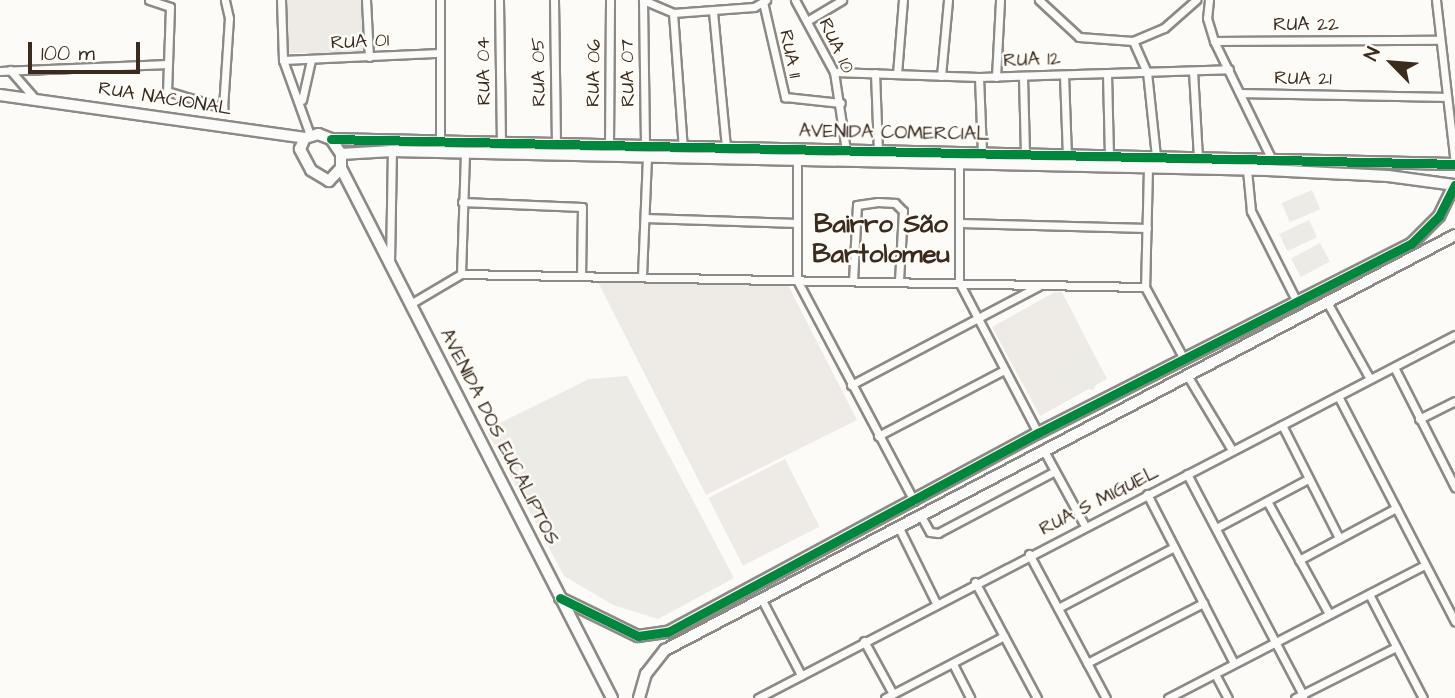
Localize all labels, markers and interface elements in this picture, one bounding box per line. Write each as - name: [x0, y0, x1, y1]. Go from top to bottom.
- street label: RUA 22: [1273, 14, 1339, 36]
- street label: RUA 10: [813, 15, 859, 77]
- scale bar: [32, 28, 144, 72]
- street label: RUA 11: [774, 28, 806, 80]
- north arrow: [1357, 28, 1427, 98]
- street label: RUA 01: [330, 29, 390, 55]
- street label: RUA 04: [472, 36, 496, 106]
- street label: RUA 05: [527, 37, 551, 107]
- text: 100 m: [41, 39, 95, 68]
- street label: RUA 06: [582, 39, 606, 107]
- street label: RUA 07: [616, 39, 640, 107]
- text: N: [1358, 43, 1387, 65]
- street label: RUA 12: [1003, 48, 1061, 72]
- street label: RUA 21: [1274, 67, 1332, 91]
- street label: RUA NACIONAL: [97, 77, 233, 121]
- street label: AVENIDA COMERCIAL: [799, 120, 989, 146]
- district label: Bairro São Bartolomeu: [812, 209, 950, 270]
- street label: AVENIDA DOS EUCALIPTOS: [434, 325, 564, 549]
- street label: RUA S MIGUEL: [1036, 461, 1162, 541]

